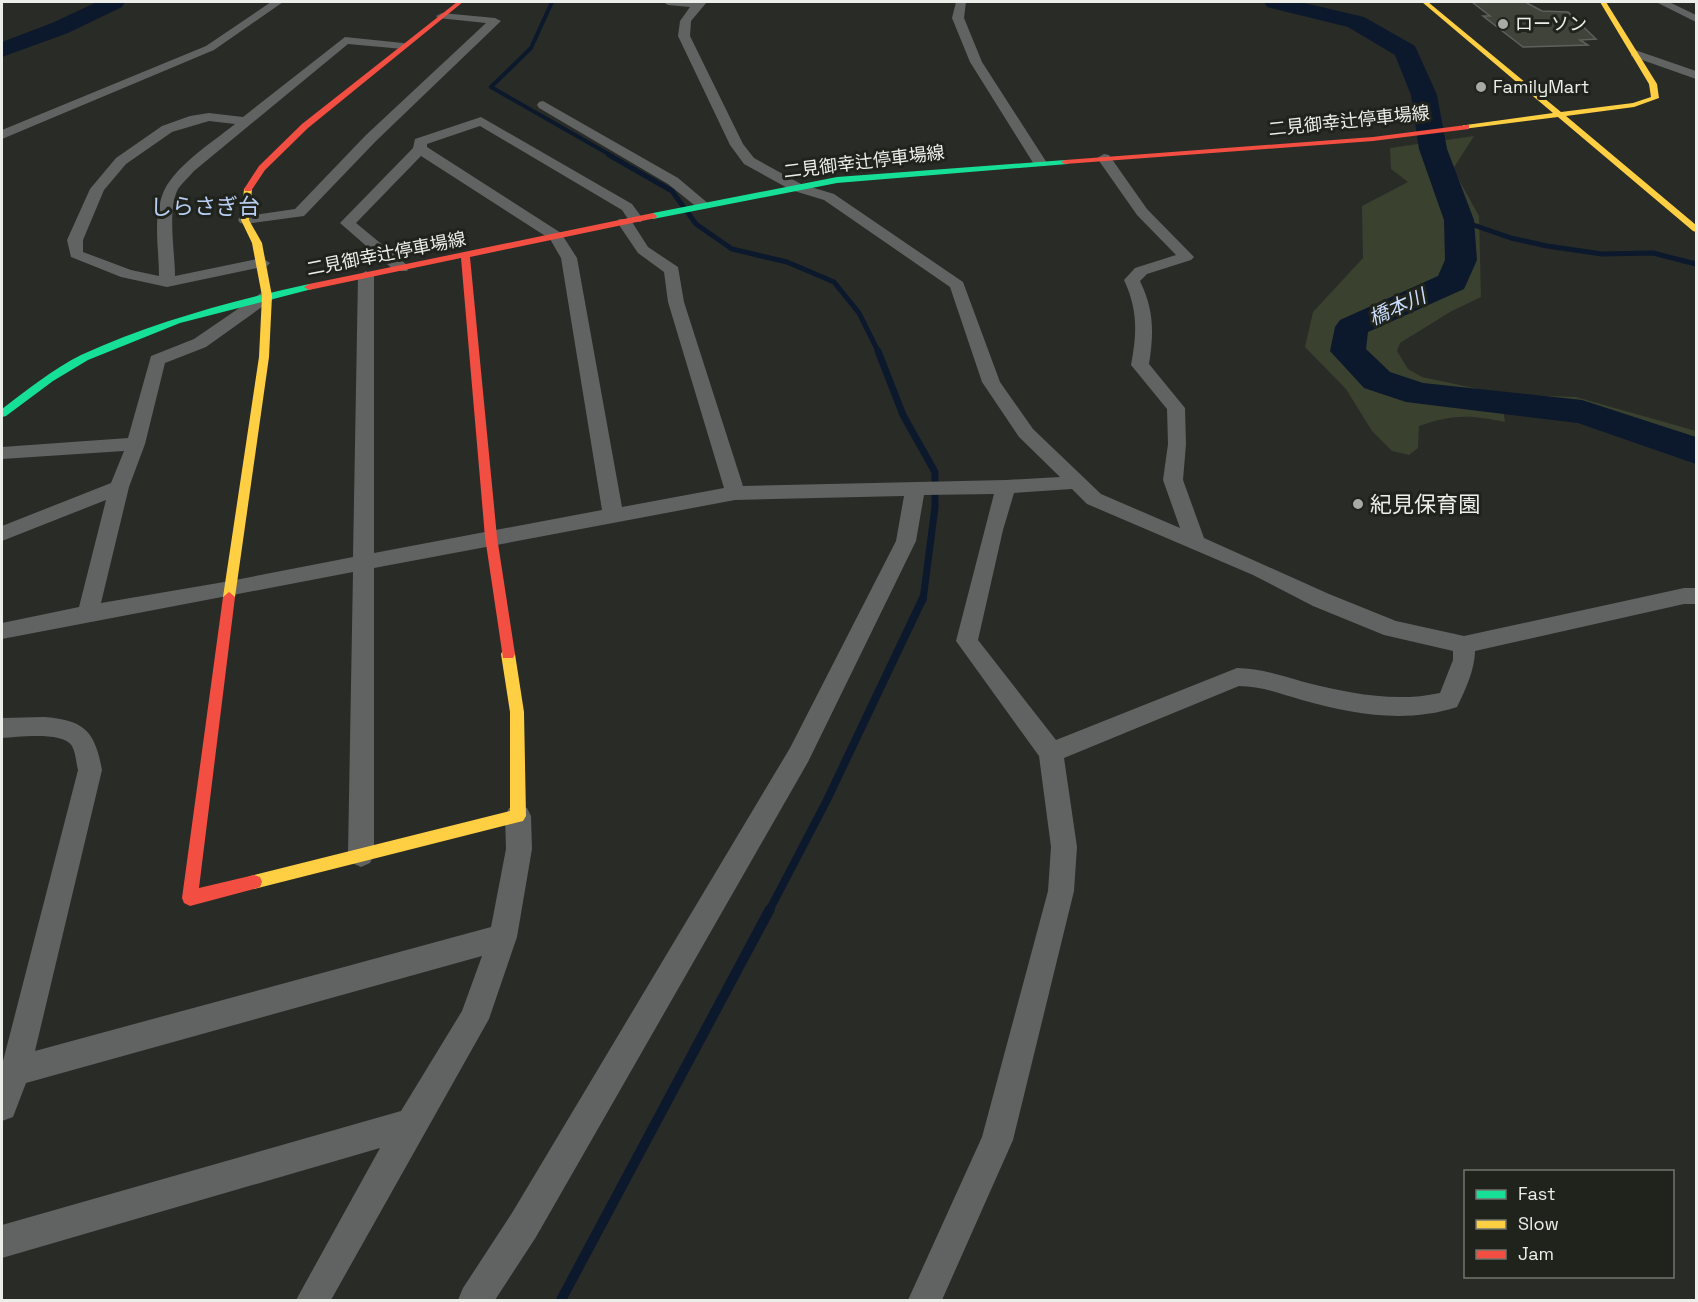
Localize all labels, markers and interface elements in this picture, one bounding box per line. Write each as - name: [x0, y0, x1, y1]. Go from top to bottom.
- place label: ローソン: [1515, 12, 1587, 35]
- marker: ローソン: [1496, 17, 1510, 31]
- place label: FamilyMart: [1493, 75, 1589, 98]
- marker: FamilyMart: [1474, 80, 1488, 94]
- street label: 二見御幸辻停車場線: [1267, 101, 1431, 140]
- street label: 二見御幸辻停車場線: [782, 140, 946, 183]
- district label: しらさぎ台: [150, 192, 260, 220]
- street label: 二見御幸辻停車場線: [304, 227, 468, 280]
- water label: 橋本川: [1364, 282, 1432, 331]
- place label: 紀見保育園: [1370, 490, 1480, 518]
- marker: 紀見保育園: [1351, 497, 1365, 511]
- legend: [1464, 1170, 1674, 1278]
- text: Fast: [1518, 1182, 1555, 1205]
- text: Slow: [1518, 1212, 1559, 1235]
- text: Jam: [1518, 1242, 1554, 1265]

